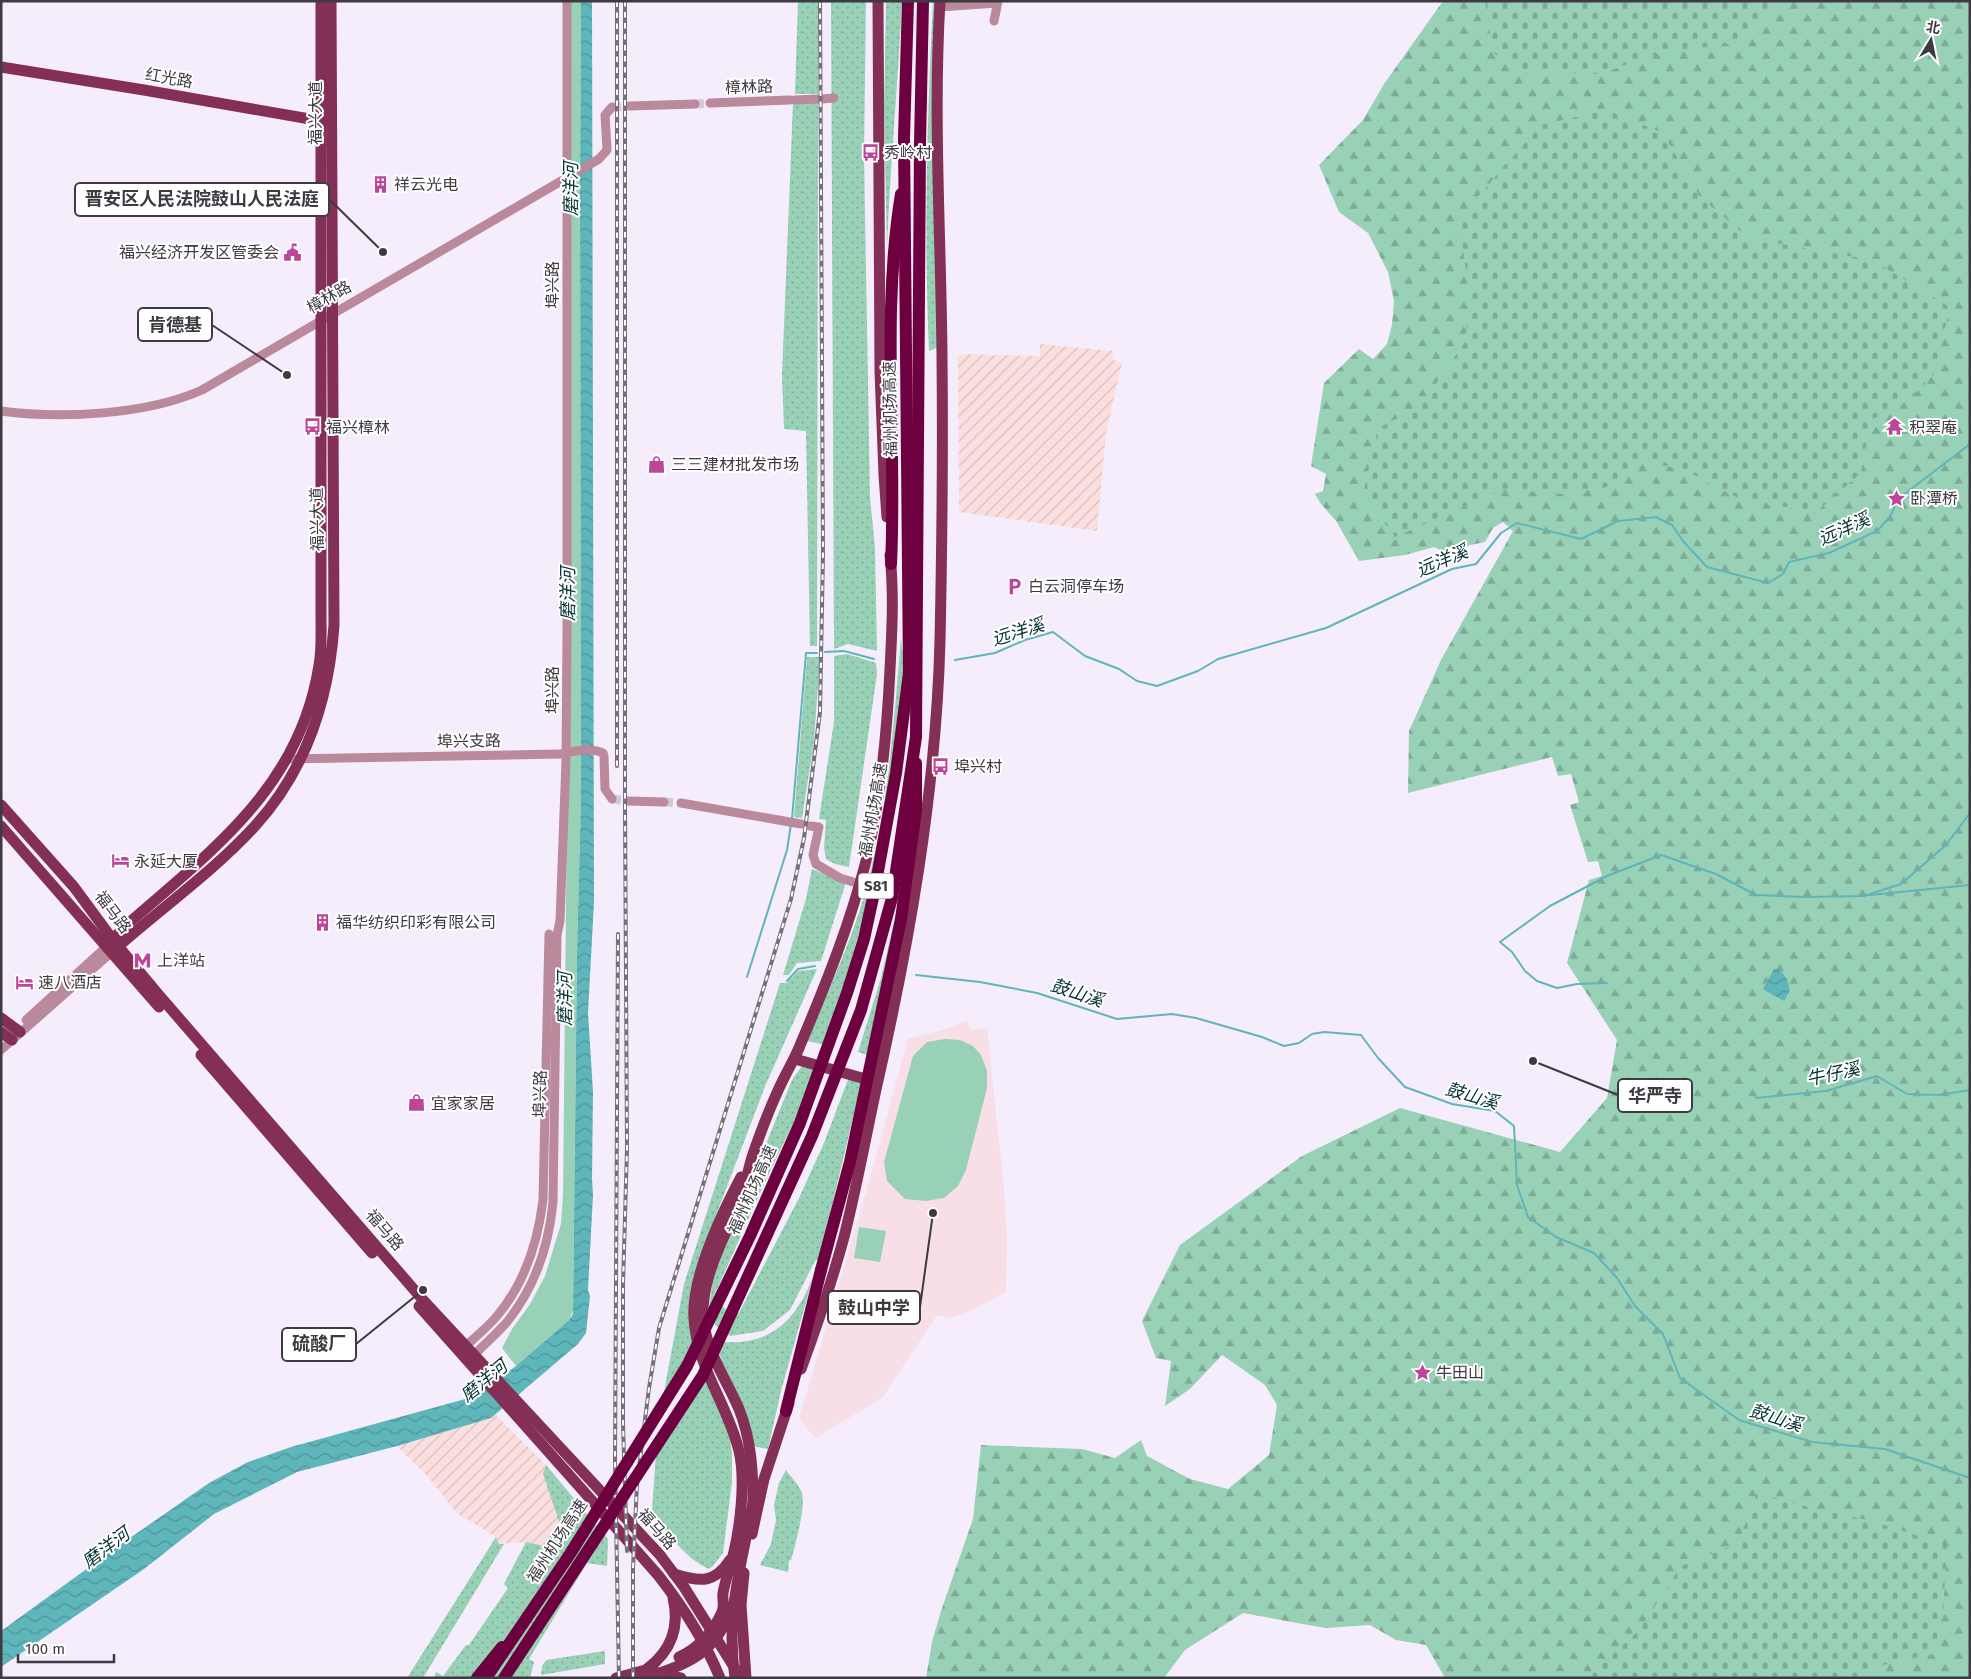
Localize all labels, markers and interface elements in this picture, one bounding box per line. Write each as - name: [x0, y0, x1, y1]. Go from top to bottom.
- north arrow: [1906, 15, 1956, 65]
- text: 北: [1925, 18, 1942, 37]
- street label: 红光路: [144, 64, 194, 92]
- street label: 樟林路: [725, 77, 773, 97]
- street label: 福兴大道: [306, 81, 325, 145]
- bus stop icon: 秀岭村: [860, 142, 880, 162]
- place label: 秀岭村: [884, 143, 932, 162]
- water label: 磨洋河: [560, 159, 582, 216]
- building icon: 祥云光电: [370, 174, 390, 194]
- place label: 祥云光电: [394, 175, 458, 194]
- callout: 晋安区人民法院鼓山人民法庭: [75, 183, 329, 216]
- text: 晋安区人民法院鼓山人民法庭: [85, 188, 319, 210]
- public building icon: 福兴经济开发区管委会: [283, 242, 303, 262]
- place label: 福兴经济开发区管委会: [119, 243, 279, 262]
- street label: 埠兴路: [543, 261, 562, 309]
- street label: 樟林路: [303, 277, 355, 317]
- callout: 肯德基: [138, 308, 212, 341]
- text: 肯德基: [148, 314, 202, 336]
- street label: 福州机场高速: [880, 361, 900, 457]
- bus stop icon: 福兴樟林: [302, 417, 322, 437]
- temple icon: 积翠庵: [1885, 417, 1905, 437]
- place label: 福兴樟林: [326, 418, 390, 437]
- place label: 积翠庵: [1909, 418, 1957, 437]
- shop icon: 三三建材批发市场: [647, 454, 667, 474]
- place label: 三三建材批发市场: [671, 455, 799, 474]
- street label: 福兴大道: [307, 487, 327, 551]
- place icon: 卧潭桥: [1886, 488, 1906, 508]
- place label: 卧潭桥: [1910, 489, 1958, 508]
- water label: 远洋溪: [1815, 507, 1875, 550]
- water label: 远洋溪: [1413, 540, 1473, 582]
- water label: 磨洋河: [557, 564, 579, 621]
- parking icon: 白云洞停车场: [1004, 576, 1024, 596]
- place label: 白云洞停车场: [1028, 577, 1124, 596]
- water label: 远洋溪: [989, 613, 1049, 650]
- street label: 埠兴路: [543, 666, 562, 714]
- street label: 埠兴支路: [437, 731, 501, 751]
- bus stop icon: 埠兴村: [930, 756, 950, 776]
- place label: 埠兴村: [954, 757, 1002, 776]
- street label: 福州机场高速: [855, 761, 891, 859]
- hotel icon: 永延大厦: [110, 851, 130, 871]
- place label: 永延大厦: [134, 852, 198, 871]
- road number: S81: [858, 874, 894, 898]
- street label: 福马路: [91, 887, 135, 937]
- building icon: 福华纺织印彩有限公司: [312, 912, 332, 932]
- place label: 福华纺织印彩有限公司: [336, 913, 496, 932]
- metro station icon: 上洋站: [133, 950, 153, 970]
- place label: 上洋站: [157, 951, 205, 970]
- water label: 磨洋河: [554, 969, 576, 1026]
- hotel icon: 速八酒店: [14, 972, 34, 992]
- place label: 速八酒店: [38, 973, 102, 992]
- water label: 鼓山溪: [1048, 974, 1108, 1012]
- water label: 牛仔溪: [1804, 1057, 1864, 1090]
- street label: 埠兴路: [530, 1070, 550, 1118]
- water label: 鼓山溪: [1443, 1078, 1503, 1115]
- callout: 华严寺: [1618, 1079, 1692, 1112]
- text: 华严寺: [1628, 1085, 1682, 1107]
- shop icon: 宜家家居: [407, 1093, 427, 1113]
- place label: 宜家家居: [431, 1094, 495, 1113]
- street label: 福州机场高速: [724, 1142, 780, 1238]
- street label: 福马路: [362, 1206, 408, 1254]
- callout: 鼓山中学: [828, 1291, 920, 1324]
- text: 鼓山中学: [838, 1297, 910, 1319]
- callout: 硫酸厂: [282, 1328, 356, 1361]
- text: 硫酸厂: [292, 1333, 346, 1355]
- water label: 磨洋河: [456, 1354, 514, 1407]
- place icon: 牛田山: [1412, 1362, 1432, 1382]
- place label: 牛田山: [1436, 1363, 1484, 1382]
- water label: 鼓山溪: [1747, 1400, 1807, 1437]
- street label: 福州机场高速: [523, 1496, 591, 1586]
- street label: 福马路: [634, 1505, 680, 1553]
- water label: 磨洋河: [78, 1521, 137, 1573]
- scale bar: [18, 1632, 114, 1664]
- text: 100 m: [25, 1640, 65, 1658]

